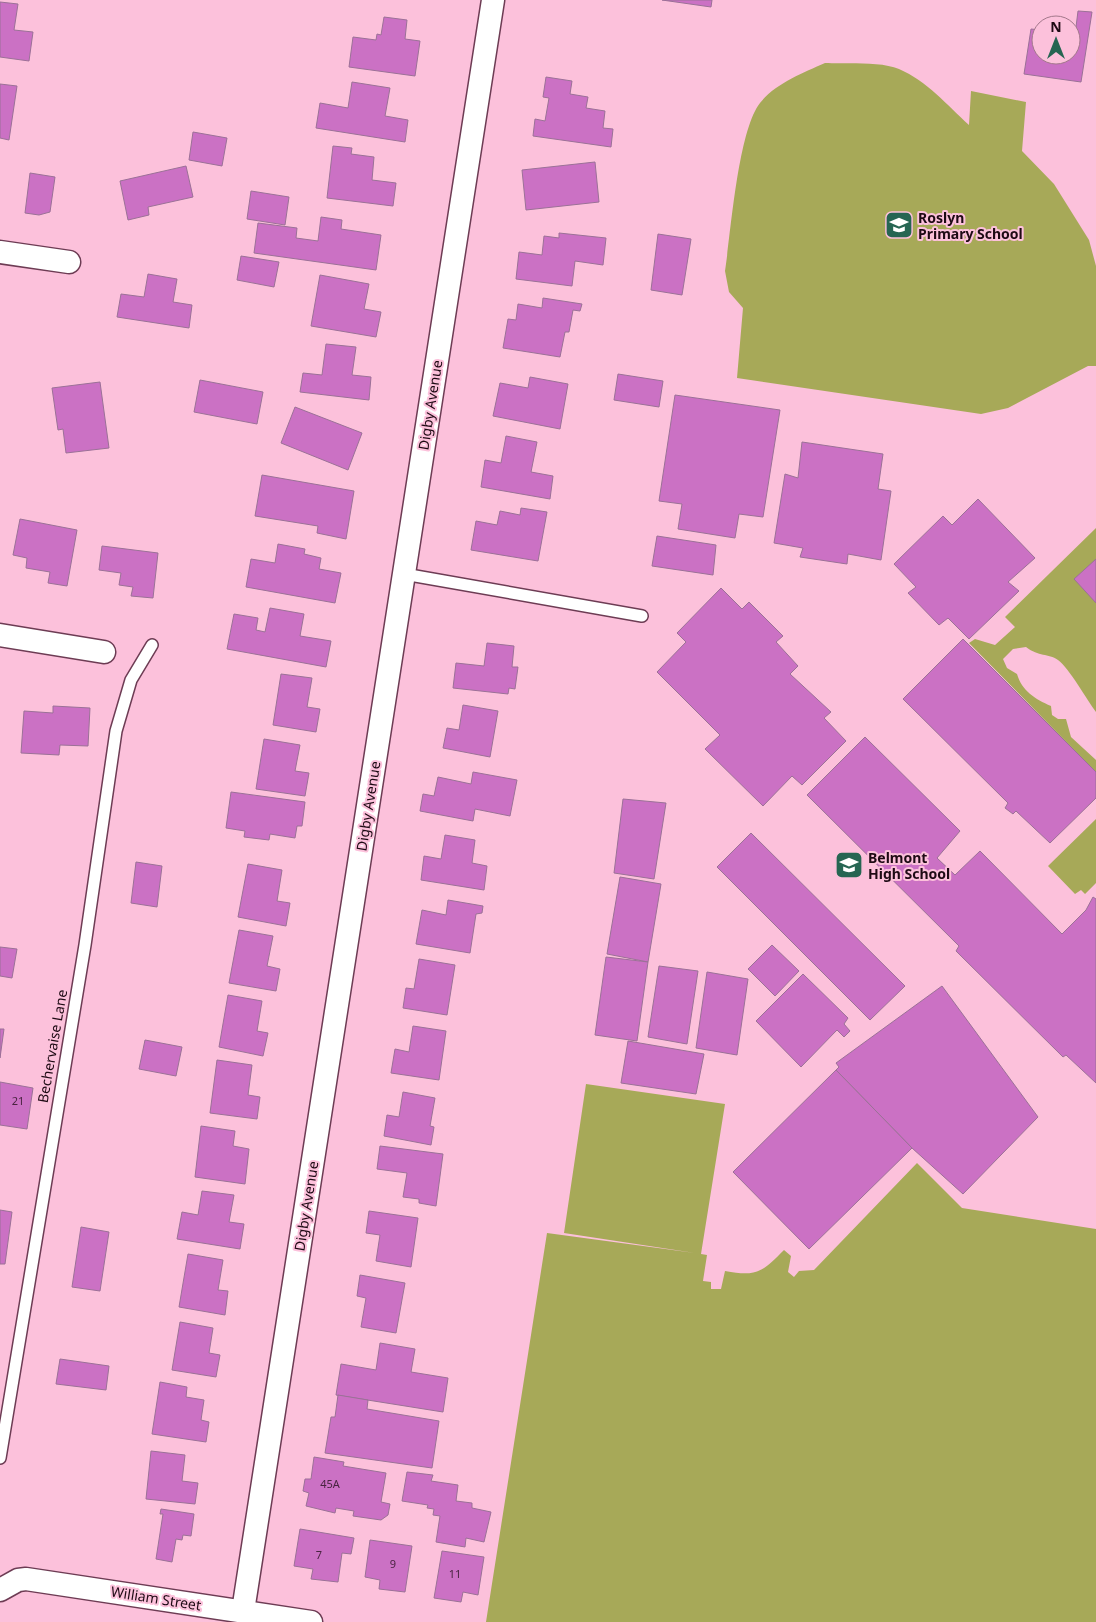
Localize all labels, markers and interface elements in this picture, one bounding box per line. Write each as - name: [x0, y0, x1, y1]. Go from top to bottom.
- north arrow: [1031, 15, 1081, 65]
- text: N: [1050, 17, 1062, 36]
- place label: Roslyn Primary School: [918, 208, 1023, 243]
- school or university icon: Roslyn Primary School: [884, 210, 914, 240]
- street label: Digby Avenue: [414, 359, 446, 451]
- street label: Digby Avenue: [352, 760, 384, 852]
- place label: Belmont High School: [868, 848, 950, 883]
- school or university icon: Belmont High School: [834, 850, 864, 880]
- street label: Bechervaise Lane: [33, 988, 71, 1104]
- house number: 21: [12, 1093, 24, 1108]
- street label: Digby Avenue: [290, 1160, 322, 1252]
- house number: 45A: [320, 1476, 341, 1491]
- house number: 7: [316, 1547, 322, 1562]
- house number: 9: [390, 1556, 396, 1571]
- house number: 11: [449, 1566, 461, 1581]
- street label: William Street: [110, 1581, 202, 1615]

